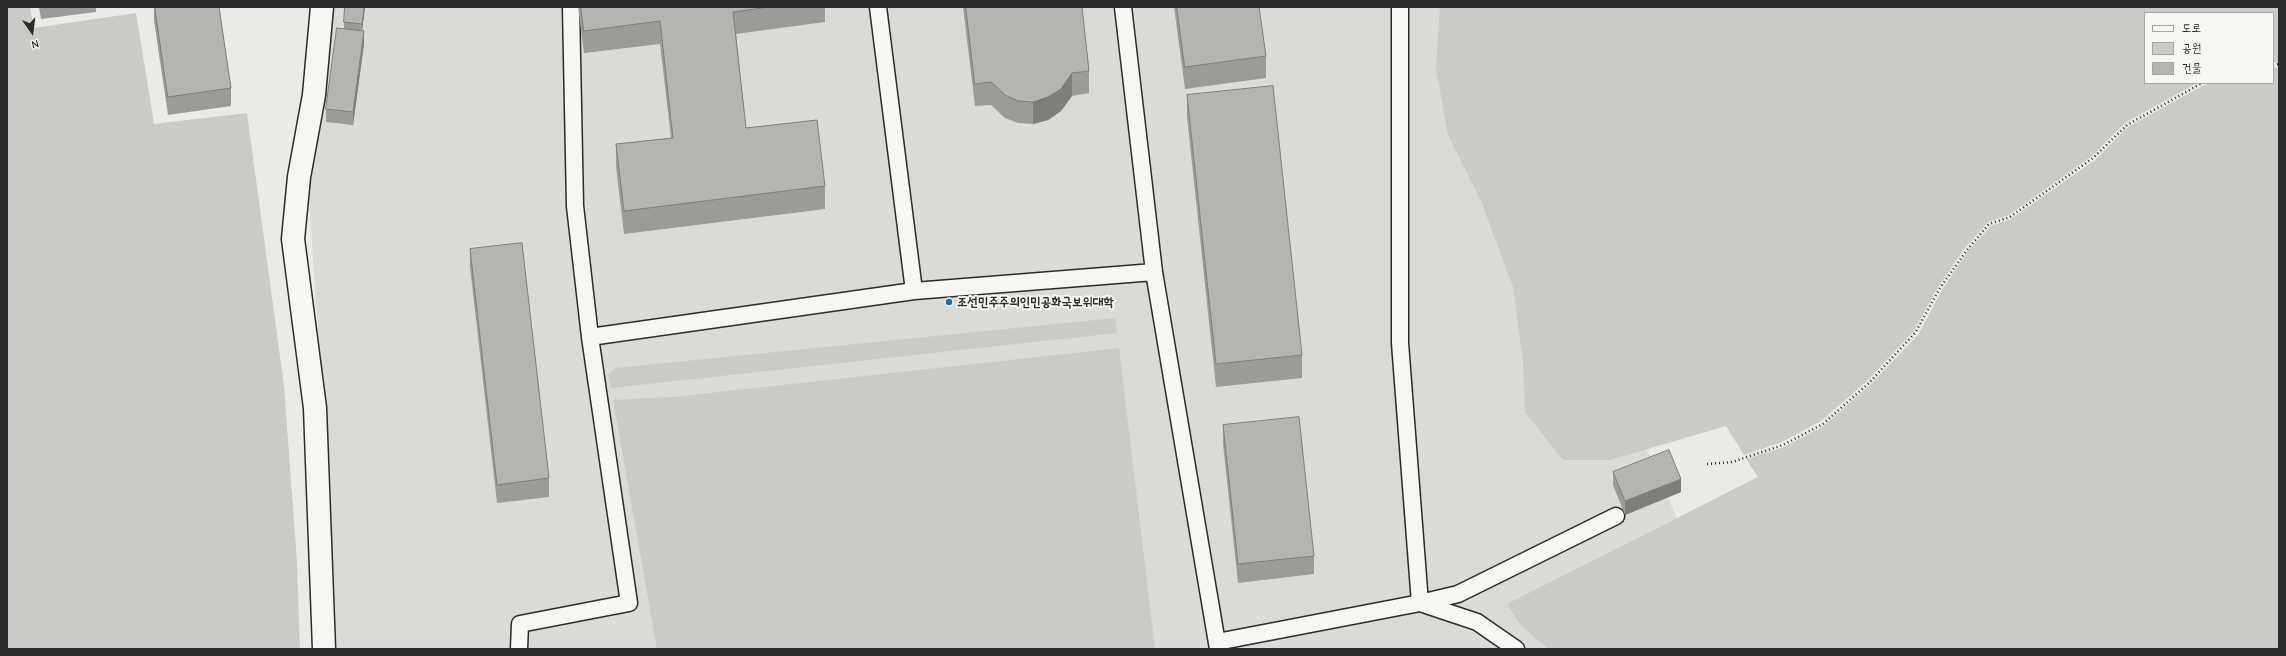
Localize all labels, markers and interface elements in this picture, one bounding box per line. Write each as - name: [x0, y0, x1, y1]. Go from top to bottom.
- north arrow: [12, 12, 52, 52]
- legend: [2144, 12, 2274, 84]
- text: 도로: [2182, 21, 2201, 35]
- text: N: [30, 37, 40, 51]
- text: 공원: [2182, 41, 2201, 55]
- text: 건물: [2182, 61, 2201, 75]
- place label: 조선민주주의인민공화국보위대학: [957, 294, 1114, 310]
- marker: 조선민주주의인민공화국보위대학: [944, 297, 954, 307]

